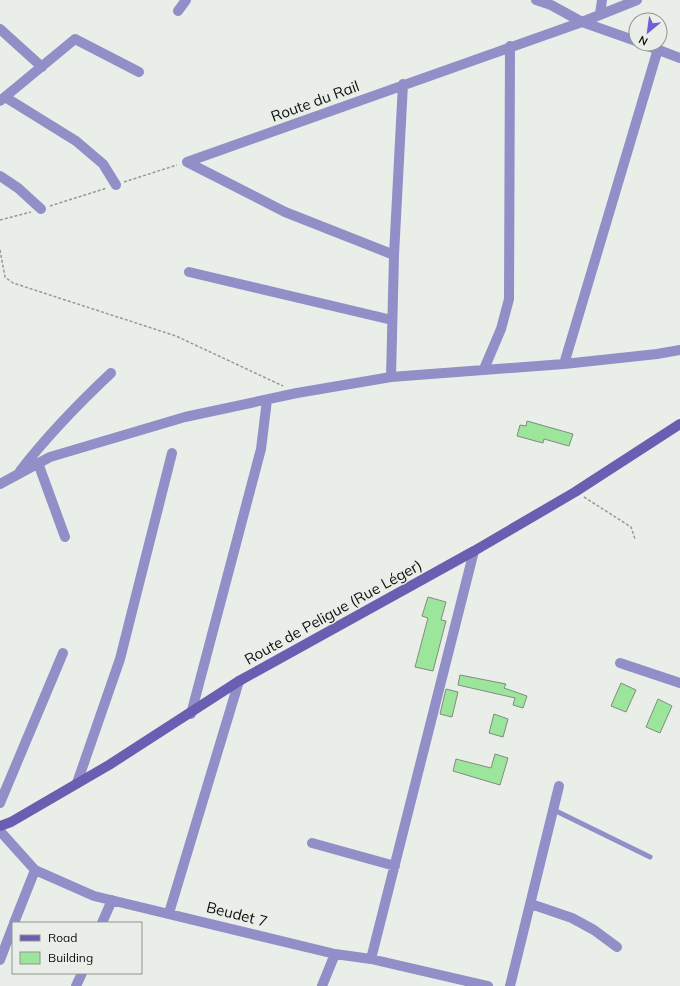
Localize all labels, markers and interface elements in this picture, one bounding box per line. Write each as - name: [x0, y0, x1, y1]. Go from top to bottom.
- north arrow: [628, 12, 668, 52]
- text: N: [636, 33, 650, 49]
- street label: Route du Rail: [268, 76, 362, 126]
- street label: Route de Peligue (Rue Léger): [241, 555, 425, 669]
- street label: Beudet 7: [204, 897, 270, 931]
- legend: [12, 922, 142, 974]
- text: Road: [48, 930, 77, 945]
- text: Building: [48, 950, 93, 965]

